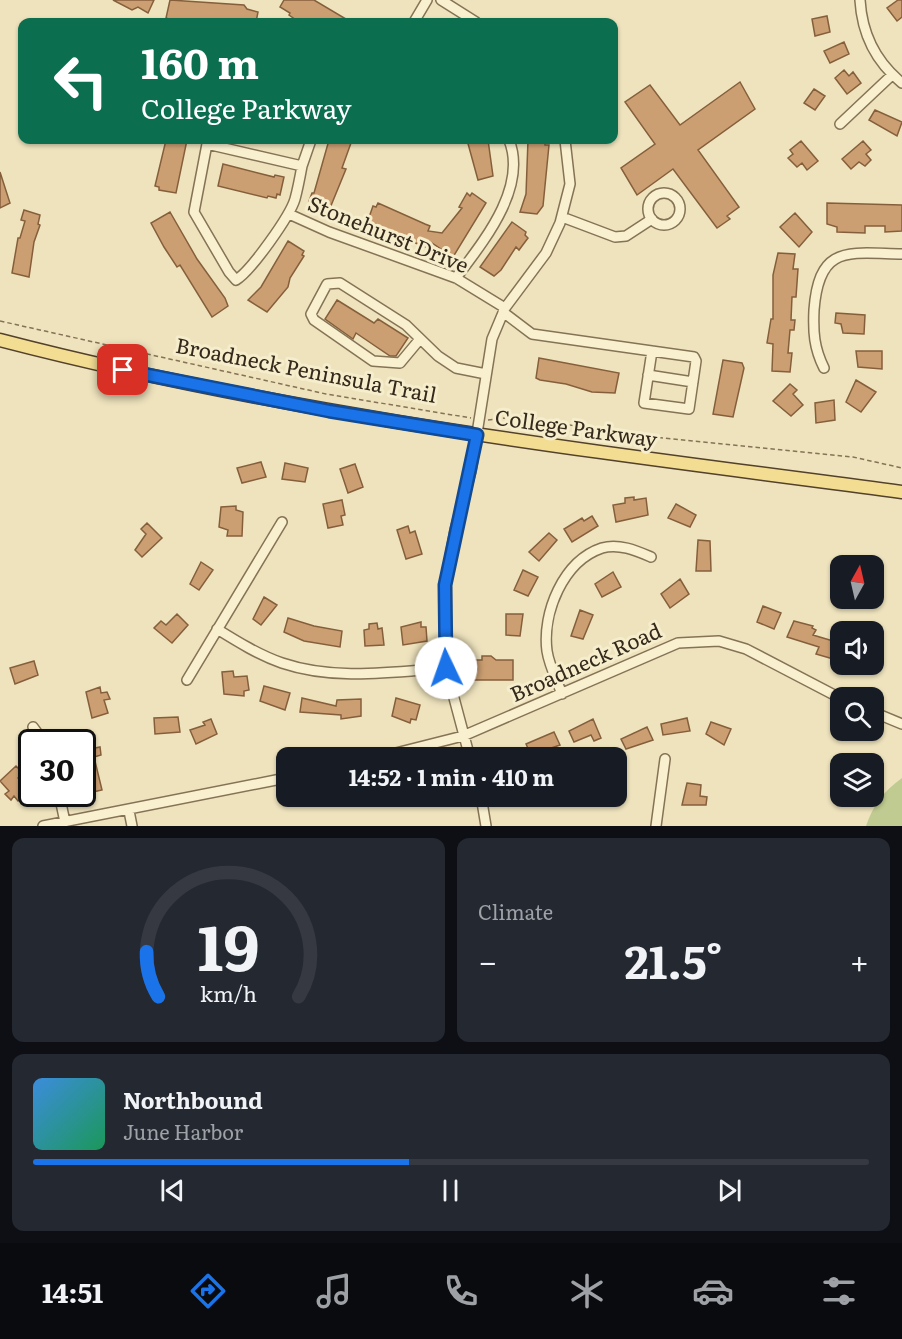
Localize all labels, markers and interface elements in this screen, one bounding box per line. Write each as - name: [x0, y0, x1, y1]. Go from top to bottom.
- text: 160 m: [141, 30, 259, 92]
- icon: left: [42, 42, 120, 120]
- text: College Parkway: [141, 87, 351, 127]
- street label: Stonehurst Drive: [304, 186, 474, 279]
- street label: Broadneck Peninsula Trail: [173, 328, 440, 409]
- pin: [97, 344, 148, 395]
- icon: arrive: [106, 353, 139, 386]
- street label: College Parkway: [493, 400, 660, 453]
- north arrow: [830, 555, 884, 609]
- map controls: [830, 555, 884, 807]
- street label: Broadneck Road: [504, 613, 666, 708]
- button: sound: [830, 621, 884, 675]
- position arrow: [414, 636, 478, 700]
- button: search: [830, 687, 884, 741]
- speed limit sign: 30: [18, 729, 96, 807]
- button: layers: [830, 753, 884, 807]
- text: 14:52 · 1 min · 410 m: [349, 760, 554, 793]
- text: Climate: [478, 896, 553, 926]
- text: 19: [198, 898, 259, 990]
- text: 21.5°: [625, 926, 722, 993]
- text: −: [478, 935, 497, 984]
- text: +: [850, 935, 869, 984]
- text: km/h: [200, 977, 257, 1009]
- text: Northbound: [123, 1083, 263, 1116]
- text: June Harbor: [123, 1116, 243, 1146]
- icon: previous: [156, 1174, 189, 1207]
- icon: pause: [434, 1174, 467, 1207]
- icon: next: [713, 1174, 746, 1207]
- icon: directions: [187, 1270, 229, 1312]
- icon: music: [313, 1270, 355, 1312]
- icon: phone: [440, 1270, 482, 1312]
- icon: climate: [566, 1270, 608, 1312]
- icon: car: [692, 1270, 734, 1312]
- icon: filters: [818, 1270, 860, 1312]
- text: 14:51: [42, 1271, 103, 1311]

